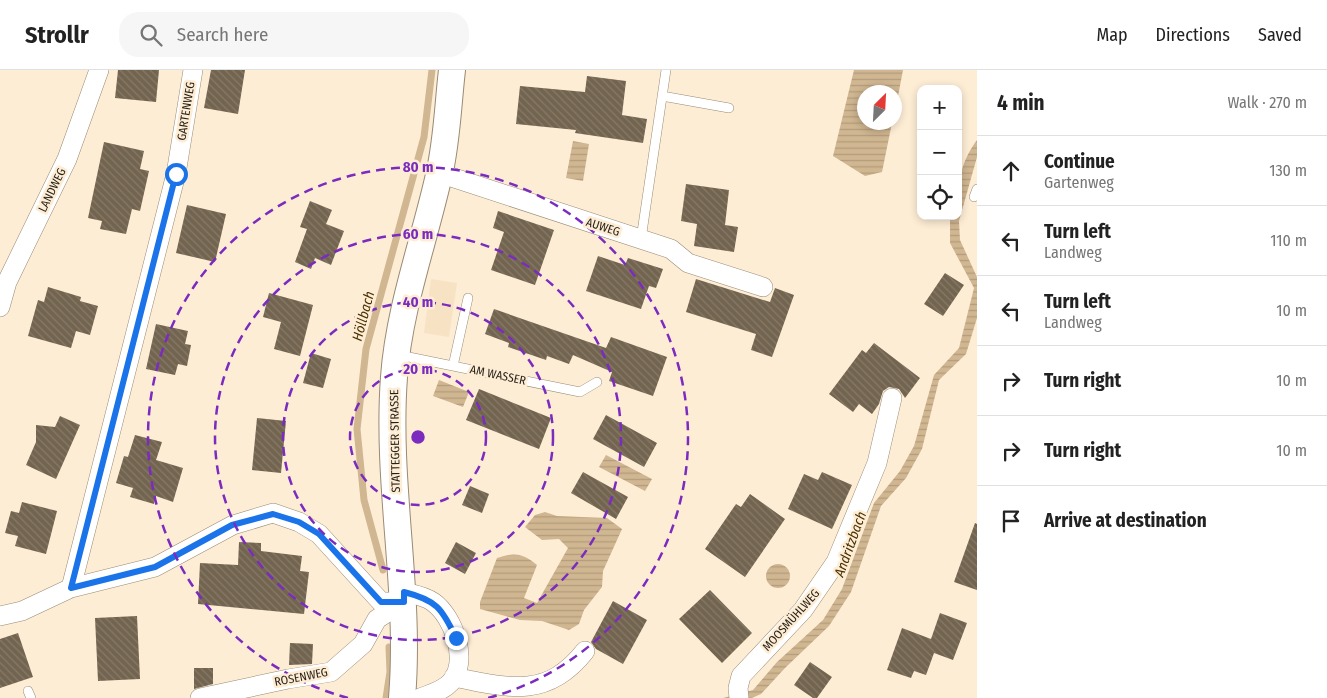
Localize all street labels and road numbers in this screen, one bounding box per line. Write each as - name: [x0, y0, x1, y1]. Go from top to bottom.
- street label: GARTENWEG: [174, 80, 198, 141]
- street label: LANDWEG: [35, 166, 69, 214]
- street label: AUWEG: [584, 215, 622, 239]
- street label: AM WASSER: [469, 362, 528, 388]
- street label: STATTEGGER STRASSE: [387, 389, 403, 493]
- street label: MOOSMÜHLWEG: [758, 585, 822, 654]
- street label: ROSENWEG: [273, 665, 329, 689]

